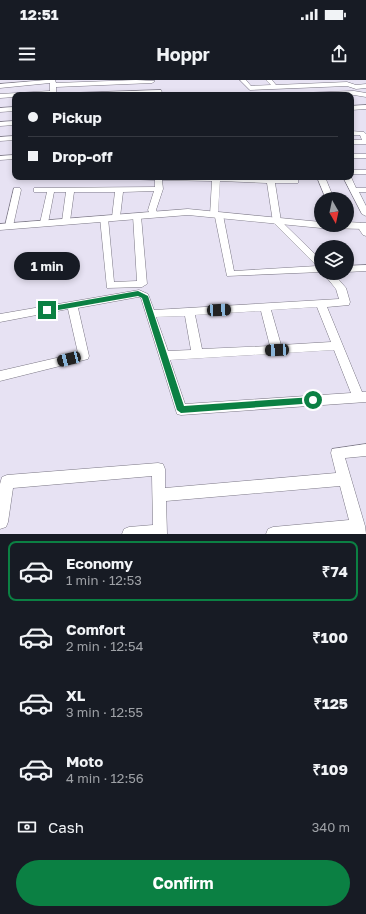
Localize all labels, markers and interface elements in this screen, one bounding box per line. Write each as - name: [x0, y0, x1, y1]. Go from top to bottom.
- text: 12:51: [20, 5, 59, 23]
- icon: menu: [16, 43, 38, 65]
- text: Hoppr: [156, 43, 210, 65]
- icon: share: [328, 43, 350, 65]
- text: Pickup: [52, 108, 102, 126]
- text: Drop-off: [52, 147, 112, 165]
- north arrow: [314, 192, 354, 232]
- map controls: [314, 192, 354, 280]
- button: layers: [314, 240, 354, 280]
- callout: 1 min: [14, 252, 80, 280]
- text: 1 min: [31, 258, 63, 274]
- route end: [38, 301, 56, 319]
- car: [207, 303, 231, 317]
- car: [265, 343, 289, 357]
- car: [56, 350, 82, 368]
- route start: [304, 391, 322, 409]
- icon: car: [18, 553, 54, 589]
- text: Economy: [66, 554, 133, 572]
- text: ₹74: [322, 562, 348, 580]
- text: 1 min · 12:53: [66, 572, 142, 588]
- icon: car: [18, 619, 54, 655]
- text: Comfort: [66, 620, 125, 638]
- text: ₹100: [312, 628, 348, 646]
- text: 2 min · 12:54: [66, 638, 143, 654]
- icon: car: [18, 685, 54, 721]
- text: XL: [66, 686, 85, 704]
- text: ₹125: [313, 694, 348, 712]
- text: 3 min · 12:55: [66, 704, 143, 720]
- icon: car: [18, 751, 54, 787]
- text: Moto: [66, 752, 103, 770]
- text: ₹109: [312, 760, 348, 778]
- text: 4 min · 12:56: [66, 770, 144, 786]
- icon: cash: [16, 816, 38, 838]
- text: Cash: [48, 818, 84, 836]
- text: 340 m: [312, 819, 350, 835]
- button: Confirm: [16, 860, 350, 906]

